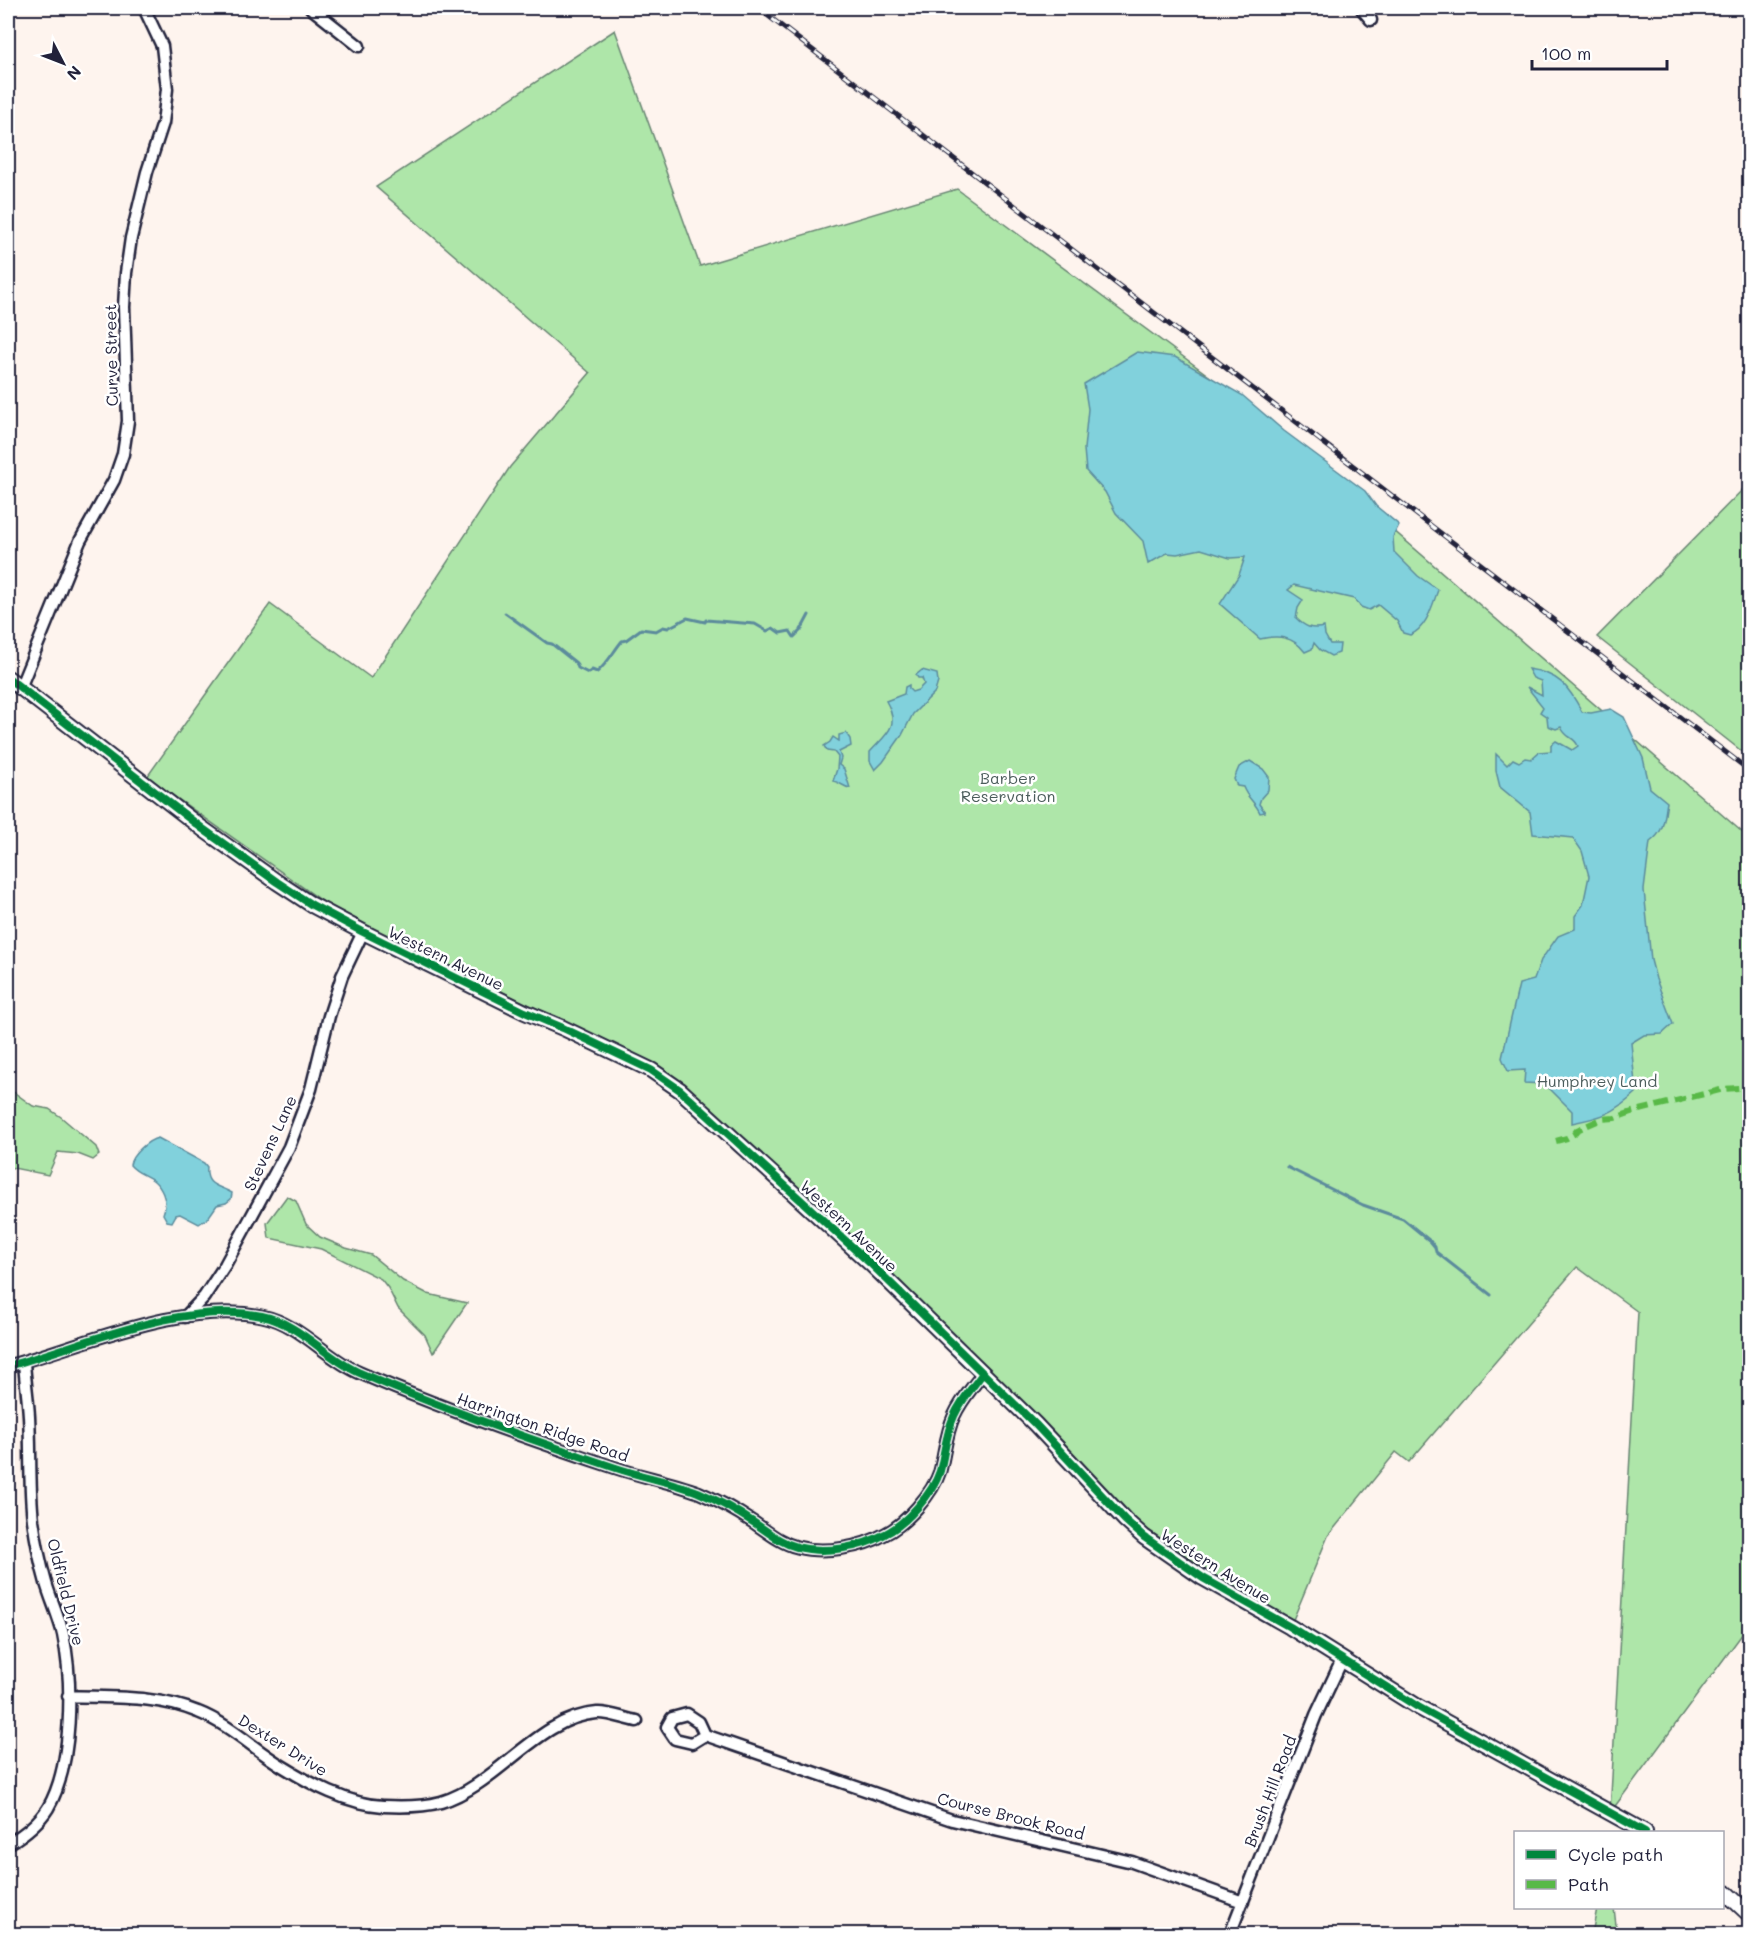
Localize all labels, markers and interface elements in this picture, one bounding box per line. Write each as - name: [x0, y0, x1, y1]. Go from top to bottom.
- north arrow: [33, 33, 93, 93]
- scale bar: [1532, 33, 1667, 71]
- text: 100 m: [1541, 41, 1591, 65]
- text: N: [63, 62, 86, 85]
- street label: Curve Street: [99, 304, 122, 406]
- park label: Barber Reservation: [961, 767, 1055, 806]
- street label: Western Avenue: [385, 920, 507, 995]
- park label: Humphrey Land: [1537, 1070, 1657, 1091]
- street label: Stevens Lane: [238, 1092, 301, 1194]
- street label: Western Avenue: [796, 1175, 903, 1276]
- street label: Harrington Ridge Road: [454, 1387, 632, 1466]
- street label: Western Avenue: [1157, 1523, 1275, 1608]
- street label: Oldfield Drive: [43, 1536, 90, 1648]
- street label: Dexter Drive: [235, 1709, 332, 1780]
- street label: Brush Hill Road: [1239, 1732, 1300, 1850]
- street label: Course Brook Road: [935, 1787, 1087, 1844]
- legend: [1514, 1831, 1724, 1909]
- text: Cycle path: [1568, 1842, 1663, 1866]
- text: Path: [1568, 1872, 1608, 1896]

